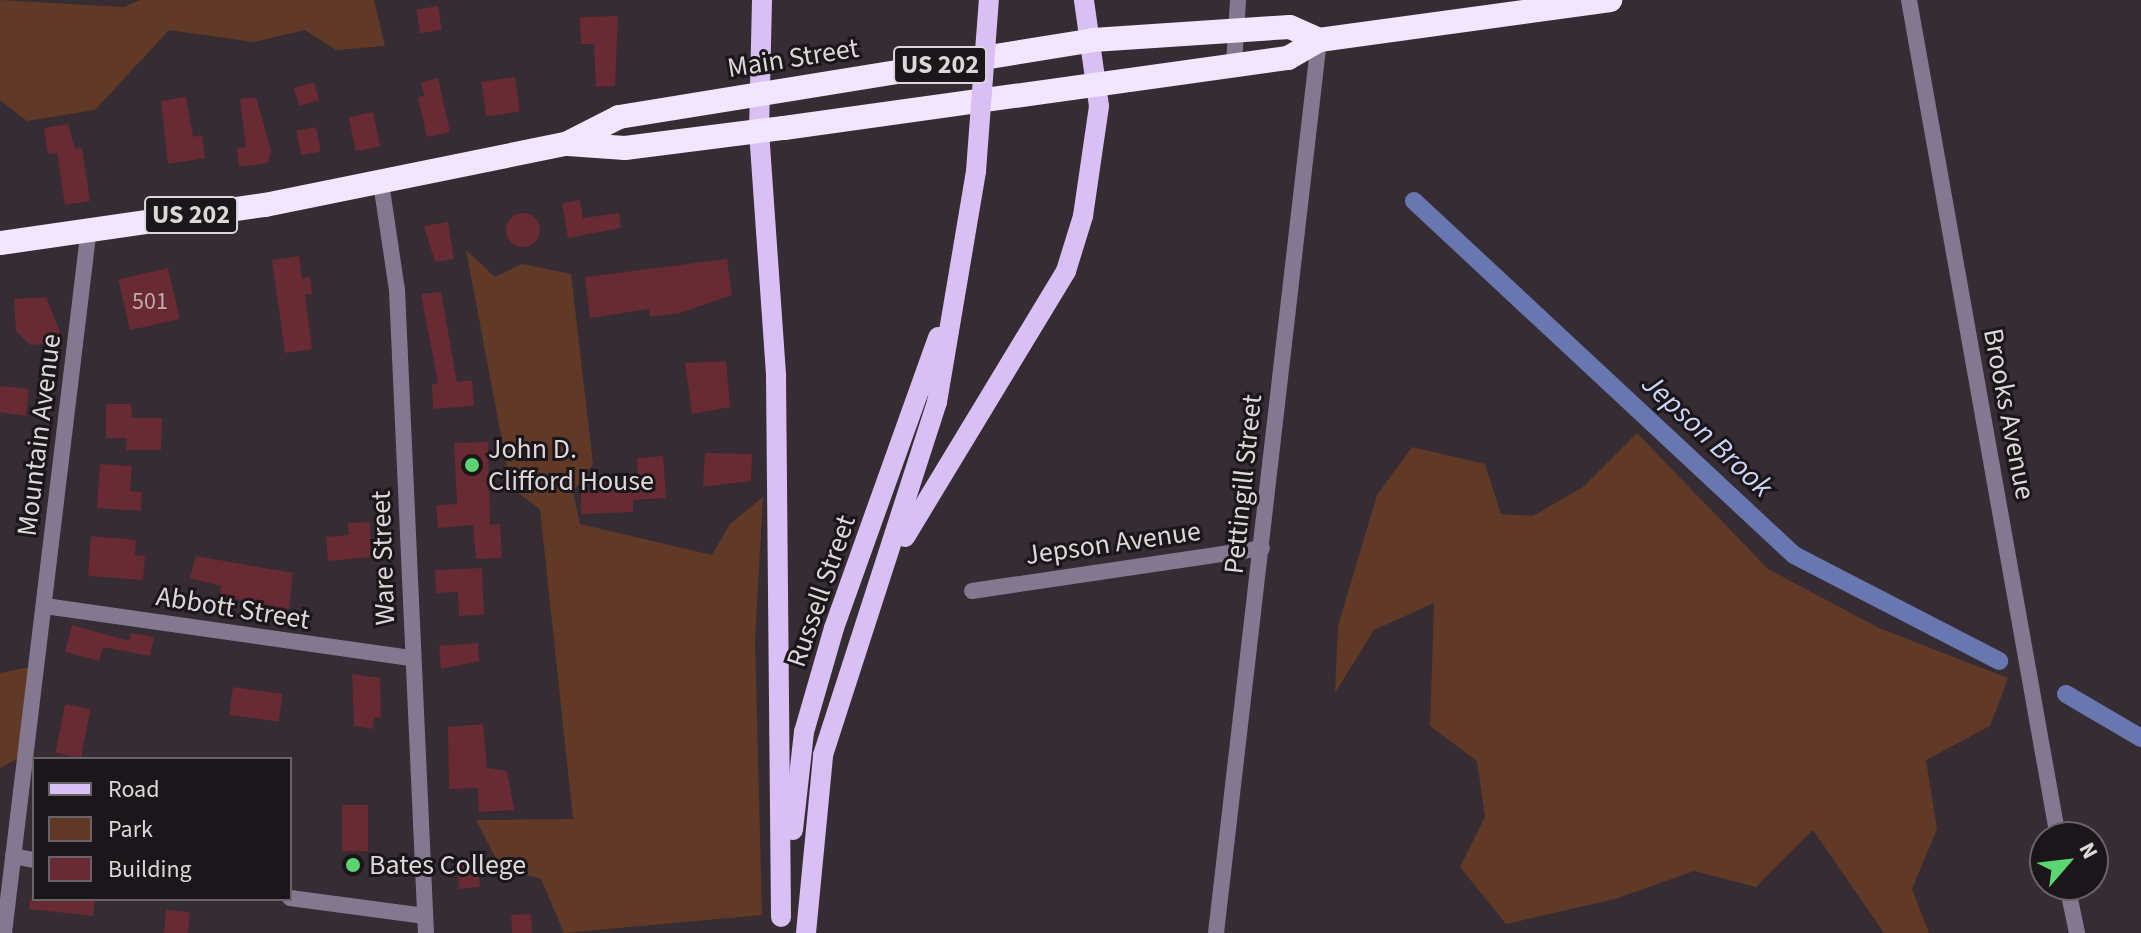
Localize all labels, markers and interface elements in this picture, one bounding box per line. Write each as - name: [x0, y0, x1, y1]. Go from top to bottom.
- street label: Main Street: [725, 31, 861, 85]
- road number: US 202: [892, 43, 988, 87]
- road number: US 202: [143, 193, 239, 237]
- house number: 501: [132, 288, 168, 316]
- street label: Brooks Avenue: [1976, 326, 2042, 502]
- street label: Mountain Avenue: [10, 332, 68, 538]
- water label: Jepson Brook: [1634, 366, 1780, 506]
- street label: Pettingill Street: [1217, 393, 1269, 575]
- place label: John D. Clifford House: [488, 432, 654, 498]
- marker: John D. Clifford House: [463, 456, 481, 474]
- street label: Ware Street: [364, 490, 402, 626]
- street label: Russell Street: [779, 511, 863, 671]
- street label: Jepson Avenue: [1023, 514, 1203, 572]
- street label: Abbott Street: [154, 579, 312, 637]
- legend: [32, 757, 292, 901]
- text: Road: [108, 772, 160, 807]
- text: Park: [108, 812, 153, 847]
- north arrow: [2029, 821, 2109, 901]
- text: N: [2071, 837, 2106, 865]
- place label: Bates College: [369, 848, 526, 882]
- text: Building: [108, 852, 192, 887]
- marker: Bates College: [344, 856, 362, 874]

